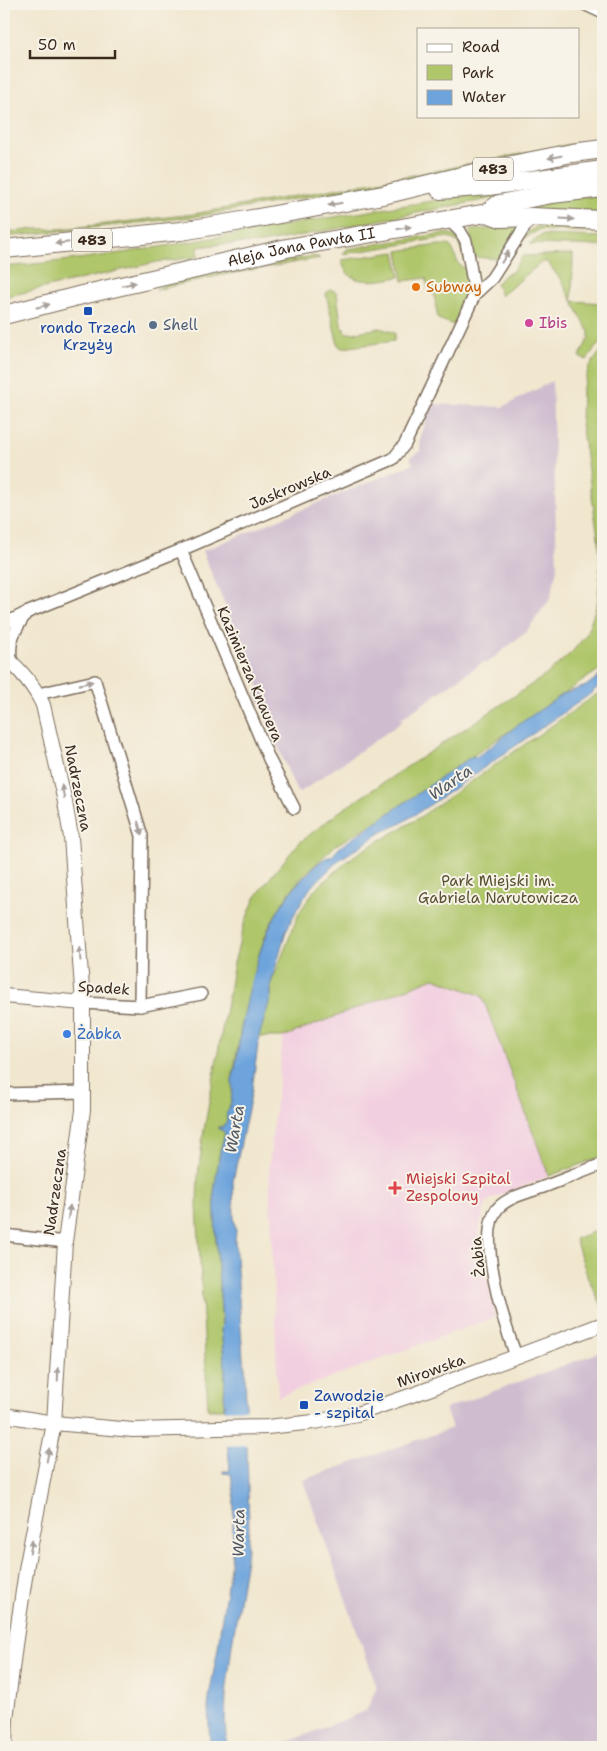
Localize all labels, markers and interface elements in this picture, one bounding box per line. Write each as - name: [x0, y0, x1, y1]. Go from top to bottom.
- scale bar: [30, 28, 115, 60]
- legend: [417, 28, 580, 118]
- text: 50 m: [38, 35, 76, 55]
- text: Road: [462, 37, 500, 57]
- text: Park: [462, 63, 494, 83]
- text: Water: [462, 87, 506, 107]
- one-way arrow: [547, 153, 563, 161]
- road number: 483: [473, 157, 513, 180]
- one-way arrow: [328, 200, 343, 208]
- one-way arrow: [559, 215, 575, 223]
- street label: Aleja Jana Pawła II: [225, 223, 377, 271]
- one-way arrow: [396, 223, 412, 231]
- road number: 483: [72, 228, 112, 252]
- one-way arrow: [54, 239, 70, 247]
- one-way arrow: [500, 250, 510, 264]
- place label: Subway: [426, 277, 482, 297]
- one-way arrow: [122, 280, 137, 288]
- marker: Subway: [410, 281, 422, 293]
- one-way arrow: [36, 301, 51, 309]
- marker: rondo Trzech Krzyży: [82, 305, 94, 317]
- place label: Ibis: [539, 313, 567, 333]
- place label: Shell: [163, 315, 198, 335]
- marker: Ibis: [523, 317, 535, 329]
- place label: rondo Trzech Krzyży: [40, 318, 136, 355]
- marker: Shell: [147, 319, 159, 331]
- street label: Jaskrowska: [246, 462, 334, 514]
- street label: Kazimierza Knauera: [212, 603, 288, 746]
- one-way arrow: [78, 679, 93, 687]
- street label: Nadrzeczna: [60, 743, 96, 834]
- water label: Warta: [424, 760, 476, 805]
- one-way arrow: [59, 785, 67, 800]
- one-way arrow: [136, 820, 144, 835]
- park label: Park Miejski im. Gabriela Narutowicza: [418, 871, 579, 908]
- one-way arrow: [75, 946, 83, 962]
- street label: Spadek: [77, 976, 131, 1000]
- place label: Żabka: [77, 1024, 122, 1044]
- marker: Żabka: [61, 1028, 73, 1040]
- water label: Warta: [220, 1103, 249, 1155]
- street label: Nadrzeczna: [39, 1146, 71, 1237]
- place label: Miejski Szpital Zespolony: [406, 1169, 511, 1206]
- marker: Miejski Szpital Zespolony: [388, 1181, 402, 1195]
- one-way arrow: [65, 1204, 73, 1220]
- street label: Żabia: [466, 1235, 490, 1278]
- street label: Mirowska: [394, 1349, 468, 1393]
- one-way arrow: [54, 1366, 62, 1382]
- place label: Zawodzie - szpital: [314, 1386, 384, 1423]
- marker: Zawodzie - szpital: [298, 1399, 310, 1411]
- one-way arrow: [44, 1447, 52, 1463]
- water label: Warta: [228, 1509, 249, 1557]
- one-way arrow: [27, 1538, 35, 1554]

